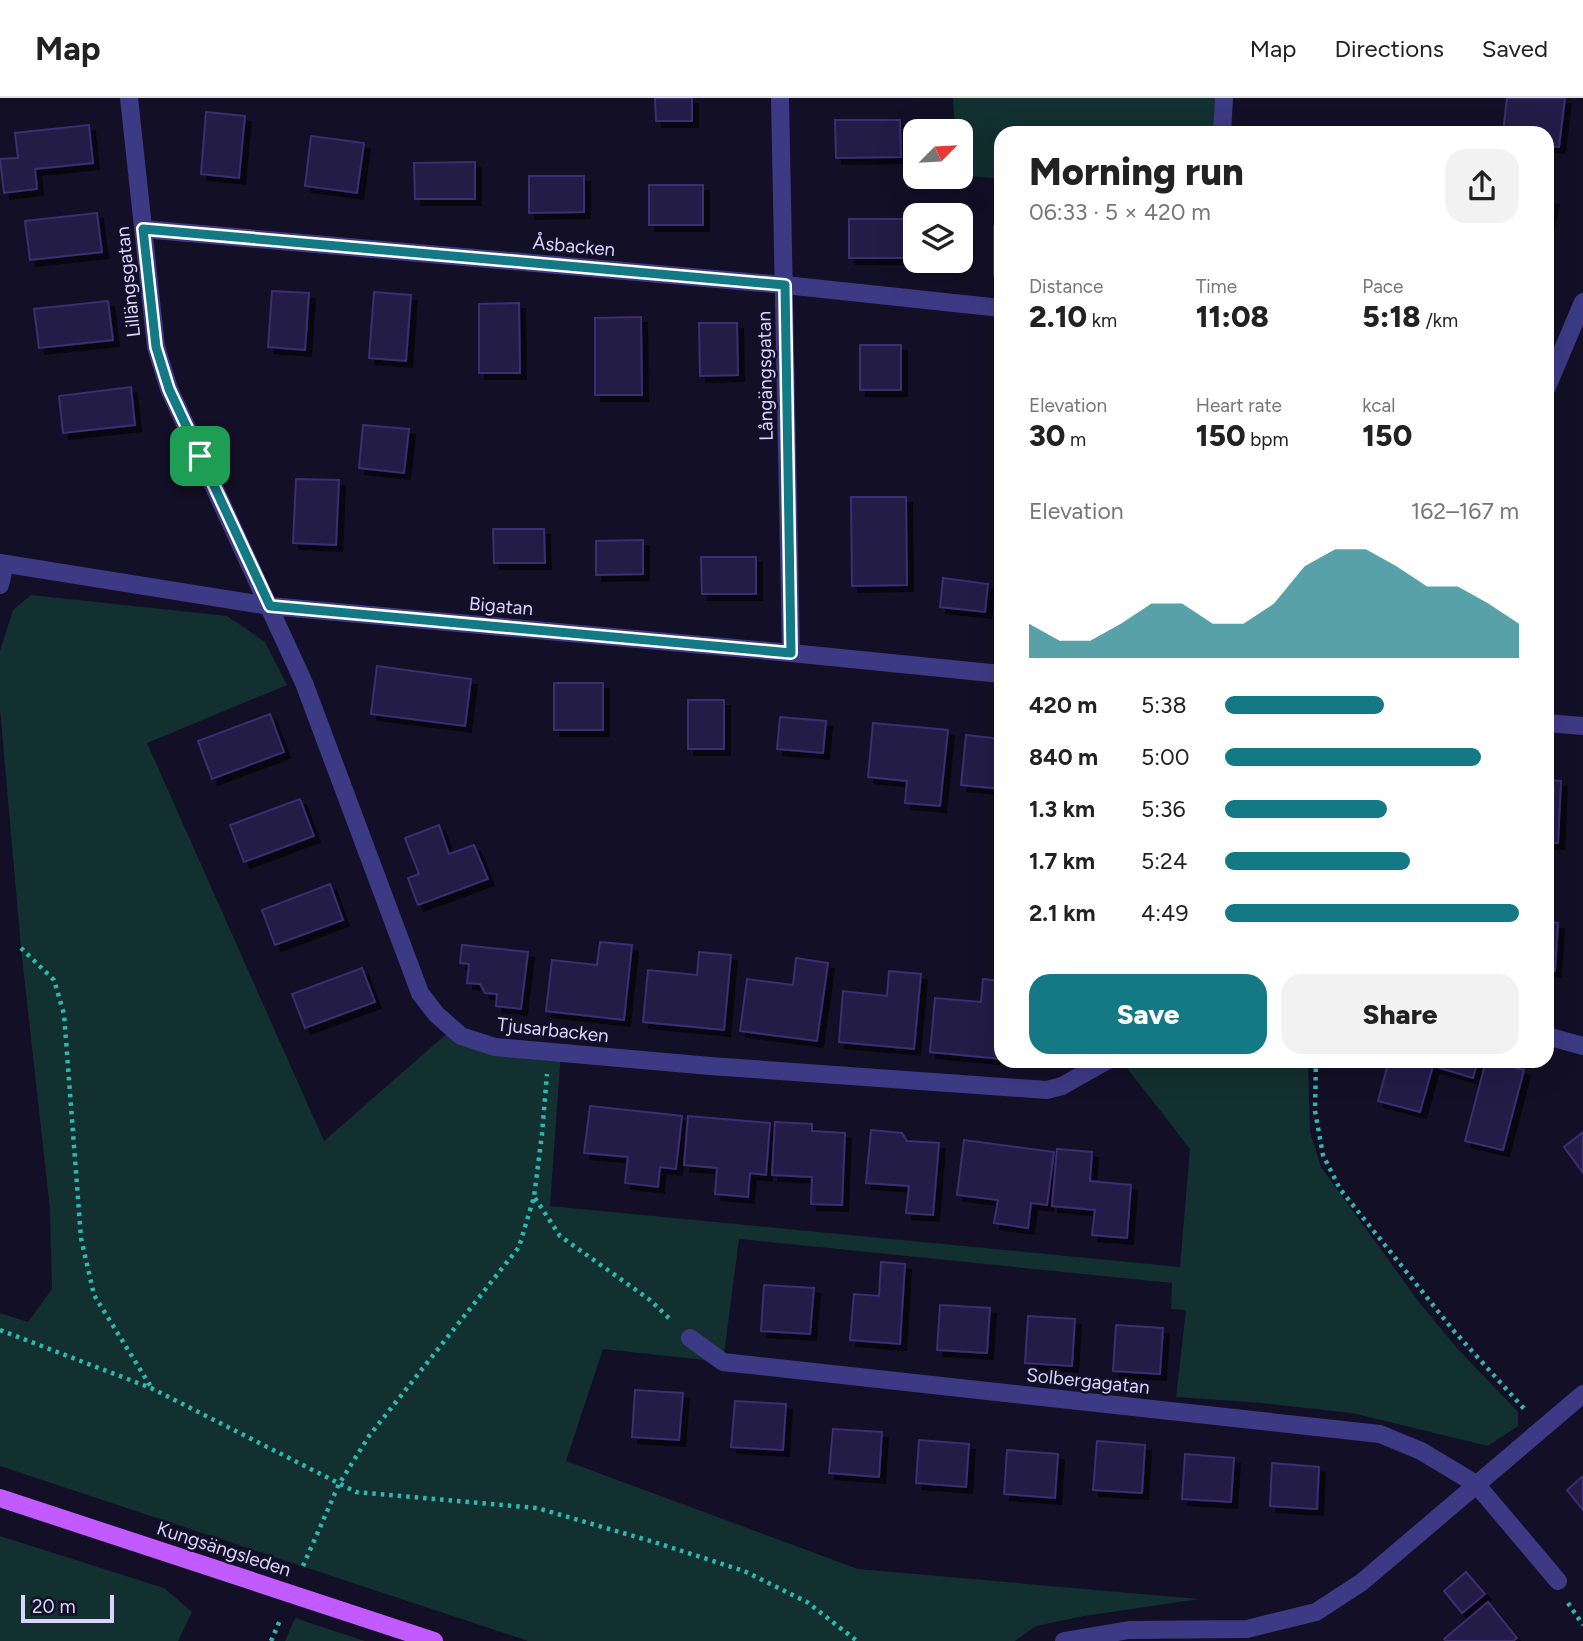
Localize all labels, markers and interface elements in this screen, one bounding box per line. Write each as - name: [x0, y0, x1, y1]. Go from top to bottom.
- text: Map: [35, 29, 101, 68]
- text: Map: [1250, 34, 1296, 63]
- text: Directions: [1334, 34, 1444, 63]
- text: Saved: [1482, 34, 1548, 63]
- north arrow: [903, 119, 973, 189]
- map controls: [903, 119, 973, 273]
- text: Morning run: [1029, 149, 1244, 195]
- button: share: [1445, 149, 1519, 223]
- text: 06:33 · 5 × 420 m: [1029, 198, 1211, 226]
- button: layers: [903, 203, 973, 273]
- street label: Lillängsgatan: [111, 226, 145, 338]
- street label: Åsbacken: [532, 231, 616, 261]
- text: Distance: [1029, 275, 1103, 298]
- text: Time: [1196, 275, 1237, 298]
- text: Pace: [1362, 275, 1403, 298]
- text: 2.10: [1029, 298, 1087, 335]
- text: 11:08: [1196, 298, 1269, 335]
- text: 5:18: [1362, 298, 1421, 335]
- text: km: [1087, 309, 1117, 332]
- text: /km: [1421, 309, 1458, 332]
- street label: Långängsgatan: [752, 311, 778, 441]
- text: Elevation: [1029, 394, 1107, 417]
- text: Heart rate: [1196, 394, 1282, 417]
- text: kcal: [1362, 394, 1396, 417]
- text: 30: [1029, 417, 1065, 454]
- text: 150: [1196, 417, 1246, 454]
- text: 150: [1362, 417, 1412, 454]
- pin: [170, 426, 230, 486]
- text: m: [1065, 428, 1086, 451]
- text: bpm: [1246, 428, 1289, 451]
- icon: arrive: [181, 437, 219, 475]
- text: Elevation: [1029, 497, 1124, 525]
- text: 162–167 m: [1411, 497, 1519, 525]
- street label: Bigatan: [468, 592, 534, 620]
- text: 420 m: [1029, 691, 1097, 719]
- text: 5:38: [1141, 691, 1187, 719]
- text: 840 m: [1029, 743, 1098, 771]
- text: 5:00: [1141, 743, 1190, 771]
- text: 1.3 km: [1029, 795, 1095, 823]
- text: 5:36: [1141, 795, 1186, 823]
- text: 1.7 km: [1029, 847, 1095, 875]
- text: 5:24: [1141, 847, 1187, 875]
- text: 2.1 km: [1029, 899, 1096, 927]
- text: 4:49: [1141, 899, 1188, 927]
- button: Save: [1029, 974, 1267, 1054]
- button: Share: [1281, 974, 1519, 1054]
- street label: Tjusarbacken: [496, 1013, 610, 1047]
- street label: Solbergagatan: [1025, 1363, 1151, 1399]
- street label: Kungsängsleden: [154, 1516, 294, 1582]
- scale bar: [21, 1592, 114, 1624]
- text: 20 m: [32, 1595, 76, 1618]

